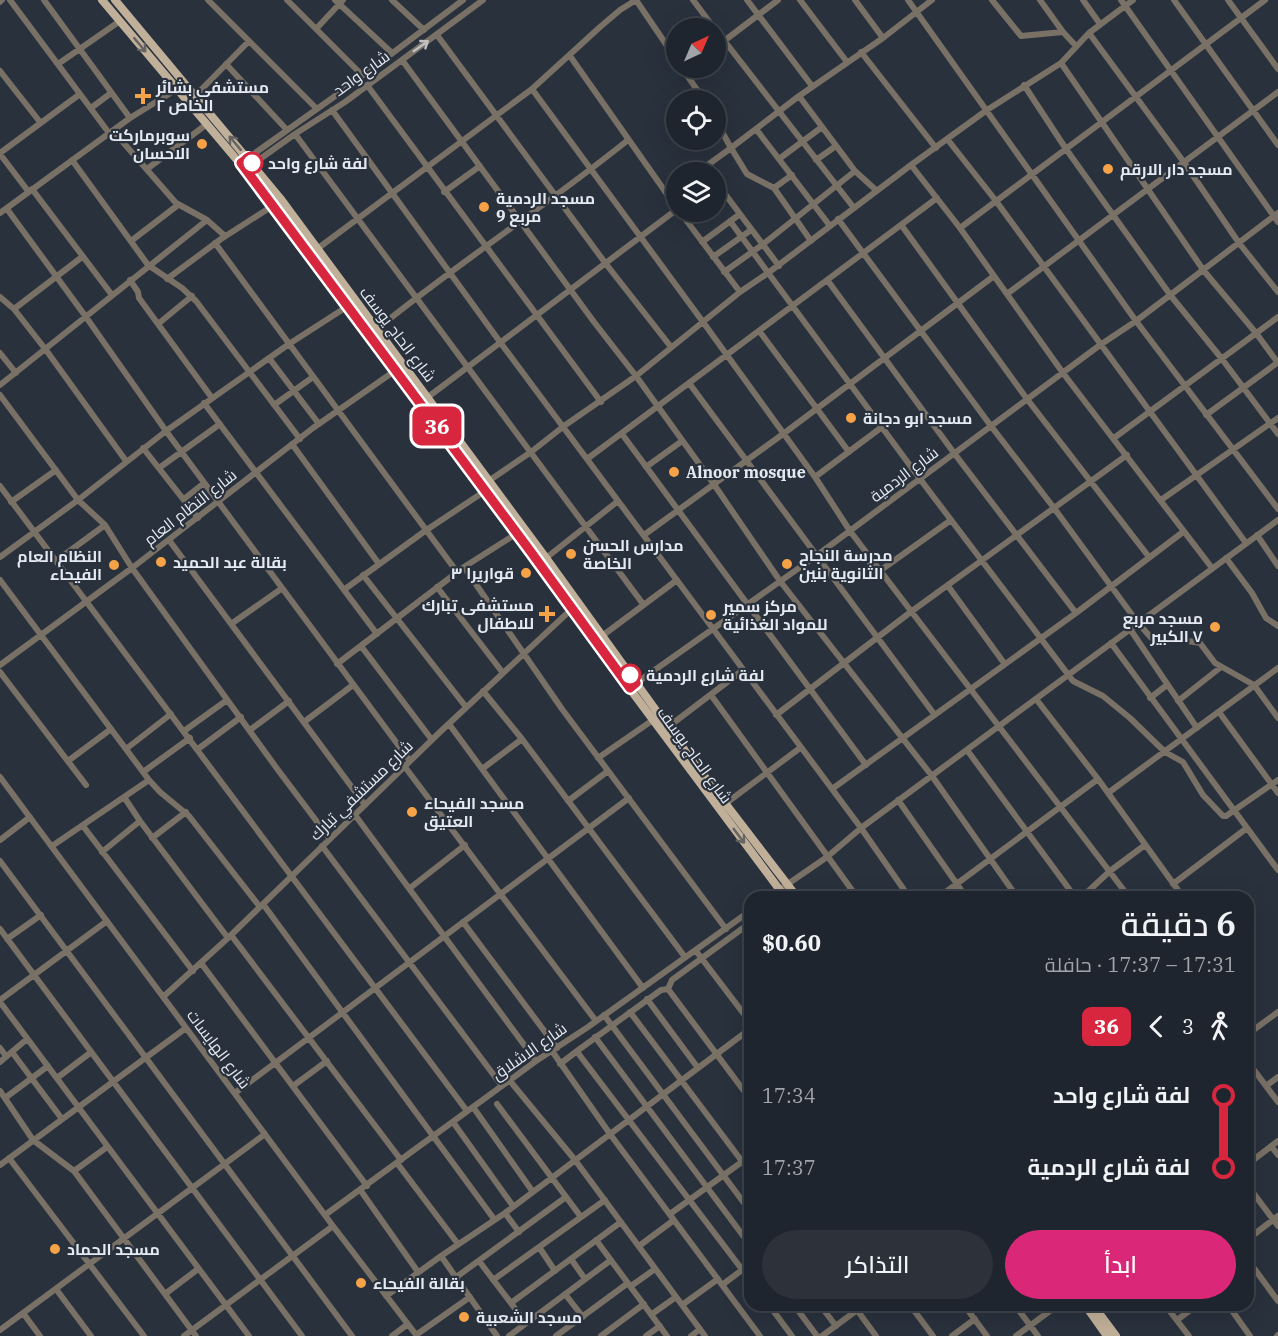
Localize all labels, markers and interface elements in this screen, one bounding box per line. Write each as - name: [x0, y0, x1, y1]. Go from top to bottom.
- north arrow: [666, 18, 726, 78]
- map controls: [666, 18, 726, 222]
- one-way arrow: [133, 37, 147, 52]
- one-way arrow: [412, 40, 428, 52]
- street label: شارع واحد: [329, 46, 394, 102]
- place label: مستشفى بشائر الخاص ٢: [155, 77, 269, 115]
- marker: مستشفى بشائر الخاص ٢: [134, 87, 152, 105]
- button: locate: [666, 90, 726, 150]
- place label: سوبرماركت الاحسان: [109, 125, 190, 163]
- one-way arrow: [228, 136, 242, 151]
- marker: سوبرماركت الاحسان: [195, 137, 209, 151]
- marker: لفة شارع واحد: [241, 152, 263, 174]
- place label: لفة شارع واحد: [268, 153, 368, 174]
- place label: مسجد دار الارقم: [1120, 159, 1233, 181]
- button: layers: [666, 162, 726, 222]
- marker: مسجد دار الارقم: [1101, 162, 1115, 176]
- place label: مسجد الردمية مربع 9: [496, 188, 595, 227]
- marker: مسجد الردمية مربع 9: [477, 200, 491, 214]
- street label: شارع الحاج يوسف: [354, 282, 440, 387]
- line badge: 36: [410, 406, 464, 446]
- place label: مسجد ابو دجانة: [863, 408, 972, 428]
- marker: مسجد ابو دجانة: [844, 411, 858, 425]
- text: 36: [424, 412, 450, 440]
- street label: شارع الردمية: [866, 442, 943, 508]
- place label: Alnoor mosque: [686, 462, 806, 482]
- street label: شارع النظام العام: [140, 465, 242, 551]
- marker: Alnoor mosque: [667, 465, 681, 479]
- place label: مدارس الحسن الخاصة: [583, 535, 684, 573]
- place label: مدرسة النجاح الثانوية بنين: [799, 545, 892, 583]
- place label: النظام العام الفيحاء: [17, 546, 102, 584]
- marker: مدارس الحسن الخاصة: [564, 547, 578, 561]
- place label: بقالة عبد الحميد: [173, 552, 287, 572]
- marker: بقالة عبد الحميد: [154, 555, 168, 569]
- marker: مدرسة النجاح الثانوية بنين: [780, 557, 794, 571]
- marker: النظام العام الفيحاء: [107, 558, 121, 572]
- place label: قواريرا ٣: [450, 563, 514, 583]
- marker: قواريرا ٣: [519, 566, 533, 580]
- place label: مستشفى تبارك للاطفال: [422, 595, 534, 633]
- place label: مركز سمير للمواد الغذائية: [722, 596, 828, 634]
- marker: مستشفى تبارك للاطفال: [538, 605, 556, 623]
- marker: مركز سمير للمواد الغذائية: [704, 608, 718, 622]
- place label: مسجد مربع ٧ الكبير: [1123, 608, 1203, 646]
- marker: مسجد مربع ٧ الكبير: [1208, 620, 1222, 634]
- marker: لفة شارع الردمية: [619, 664, 641, 686]
- place label: لفة شارع الردمية: [646, 665, 764, 686]
- street label: شارع الحاج يوسف: [652, 703, 737, 808]
- street label: شارع مستشفي تبارك: [305, 736, 420, 847]
- place label: مسجد الفيحاء العتيق: [424, 793, 524, 831]
- marker: مسجد الفيحاء العتيق: [405, 805, 419, 819]
- one-way arrow: [732, 828, 745, 844]
- text: 6 دقيقة: [1121, 902, 1236, 945]
- text: $0.60: [762, 928, 821, 957]
- text: 17:31 – 17:37 · حافلة: [1045, 951, 1236, 978]
- street label: شارع الهايسات: [181, 1005, 255, 1094]
- icon: back: [1140, 1010, 1173, 1043]
- icon: walk: [1203, 1010, 1236, 1043]
- text: 36: [1094, 1012, 1119, 1040]
- text: 3: [1182, 1013, 1194, 1040]
- street label: شارع الاشلاق: [488, 1018, 572, 1086]
- text: لفة شارع واحد: [1053, 1080, 1190, 1109]
- text: 17:34: [762, 1082, 816, 1109]
- text: لفة شارع الردمية: [1027, 1152, 1190, 1181]
- text: 17:37: [762, 1154, 816, 1181]
- button: التذاكر: [762, 1230, 993, 1299]
- button: ابدأ: [1005, 1230, 1236, 1299]
- place label: مسجد الحماد: [67, 1239, 160, 1259]
- marker: مسجد الحماد: [48, 1242, 62, 1256]
- place label: بقالة الفيحاء: [373, 1273, 465, 1293]
- marker: بقالة الفيحاء: [354, 1276, 368, 1290]
- place label: مسجد الشعبية: [476, 1307, 582, 1327]
- marker: مسجد الشعبية: [457, 1310, 471, 1324]

